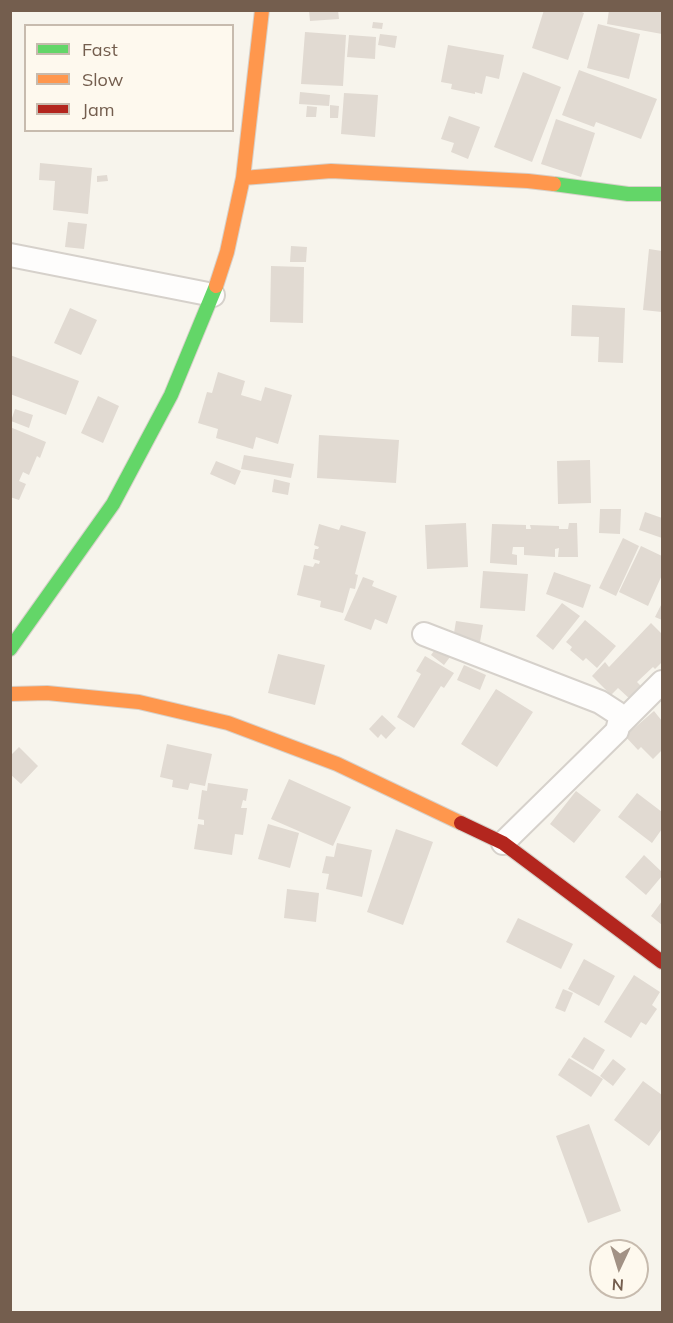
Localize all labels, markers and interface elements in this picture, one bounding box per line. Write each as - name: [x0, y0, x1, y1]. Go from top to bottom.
- legend: [24, 24, 234, 132]
- text: Fast: [82, 38, 118, 61]
- text: Slow: [82, 68, 123, 91]
- text: Jam: [82, 98, 115, 121]
- north arrow: [589, 1239, 649, 1299]
- text: N: [611, 1275, 625, 1295]

